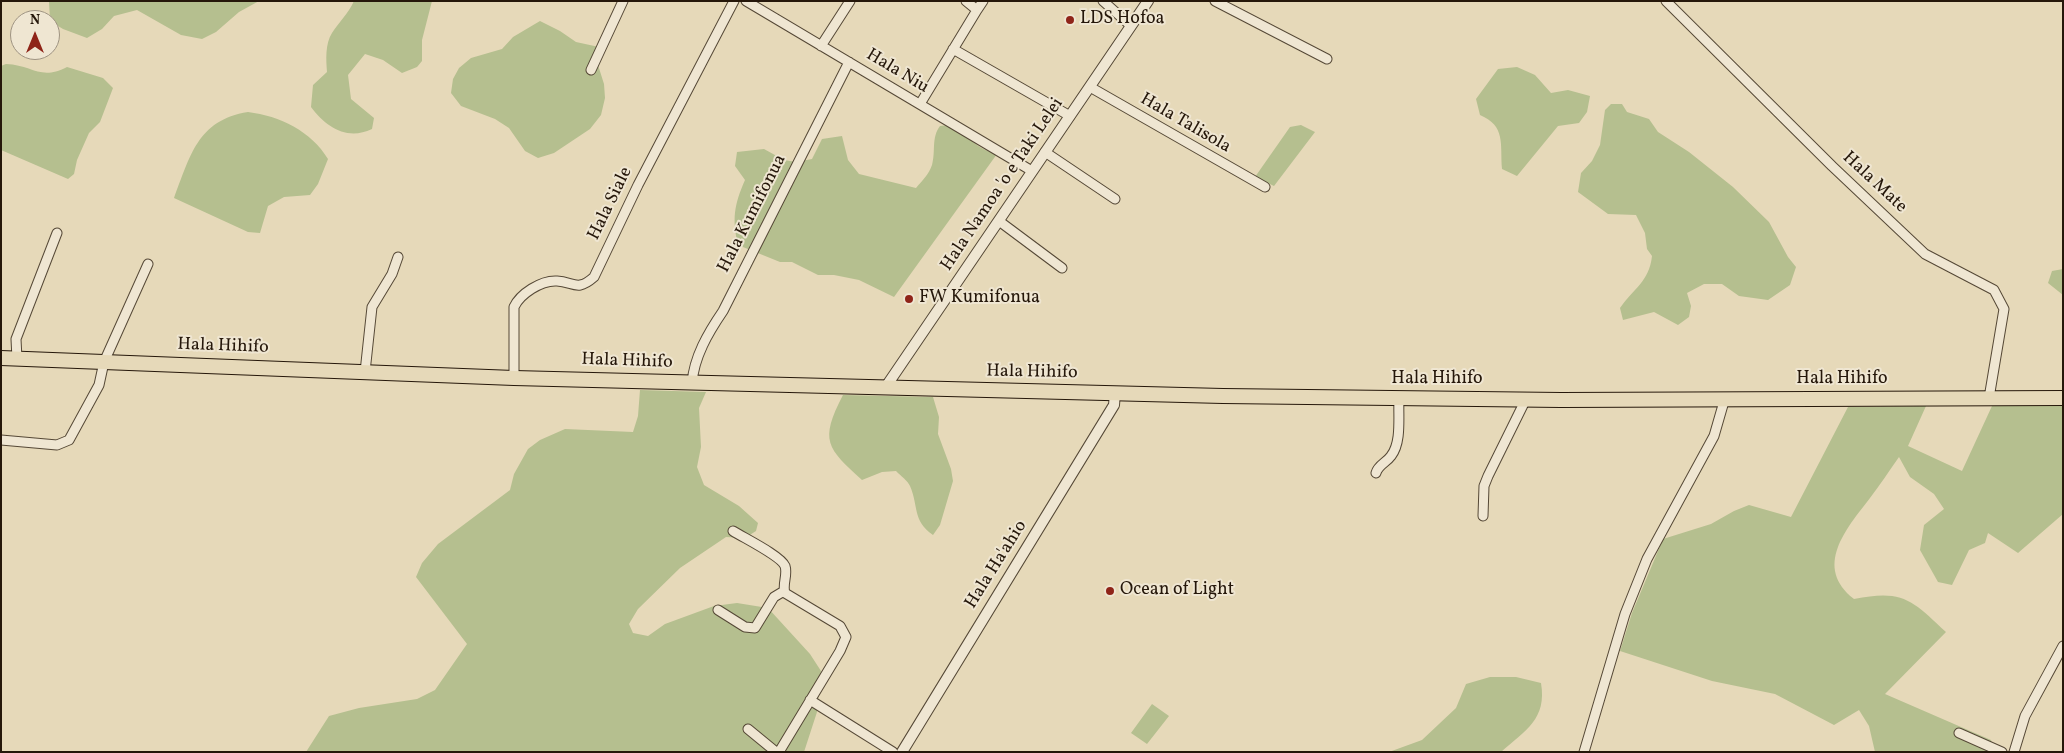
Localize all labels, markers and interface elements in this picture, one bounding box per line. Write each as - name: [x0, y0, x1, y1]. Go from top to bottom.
- place label: LDS Hofoa: [1080, 9, 1165, 31]
- north arrow: [10, 10, 60, 60]
- text: N: [30, 11, 40, 30]
- marker: LDS Hofoa: [1064, 14, 1076, 26]
- street label: Hala Niu: [862, 45, 932, 99]
- street label: Hala Talisola: [1136, 89, 1234, 159]
- street label: Hala Namoa 'o e Taki Lelei: [937, 94, 1069, 276]
- street label: Hala Mate: [1837, 148, 1911, 218]
- street label: Hala Kumifonua: [714, 151, 792, 277]
- street label: Hala Siale: [584, 164, 638, 244]
- place label: FW Kumifonua: [919, 288, 1040, 310]
- marker: FW Kumifonua: [903, 293, 915, 305]
- street label: Hala Hihifo: [177, 335, 269, 359]
- street label: Hala Hihifo: [581, 350, 673, 374]
- street label: Hala Hihifo: [986, 361, 1078, 385]
- street label: Hala Hihifo: [1391, 369, 1483, 391]
- street label: Hala Hihifo: [1796, 369, 1888, 391]
- street label: Hala Ha'ahio: [961, 517, 1033, 613]
- place label: Ocean of Light: [1120, 580, 1234, 602]
- marker: Ocean of Light: [1104, 585, 1116, 597]

